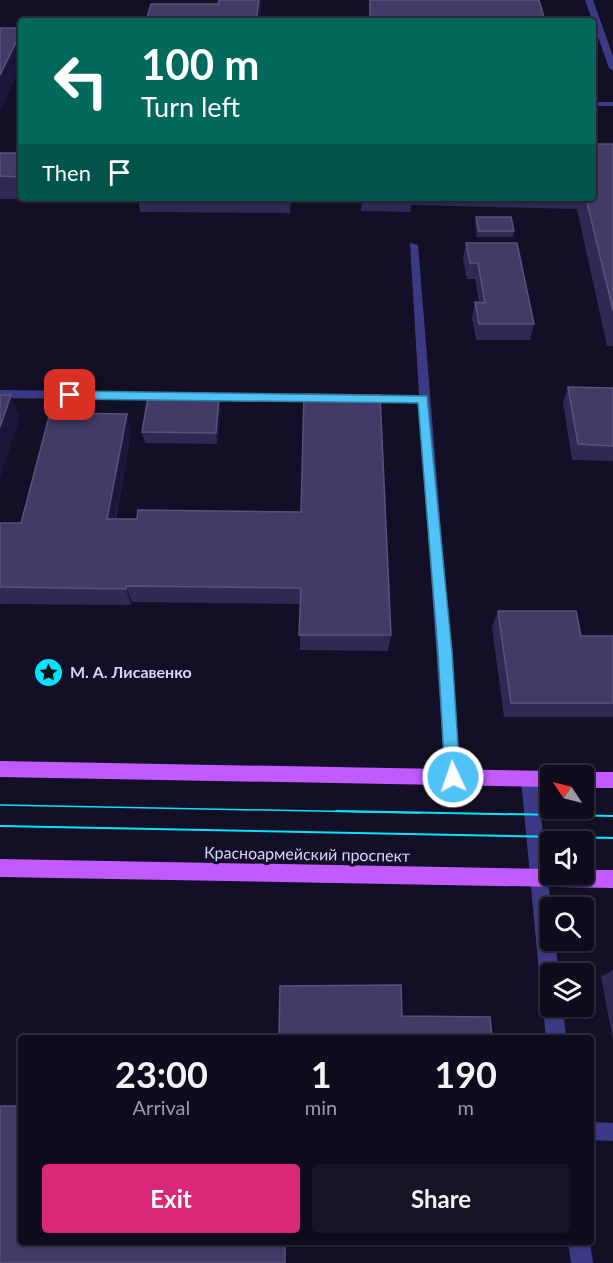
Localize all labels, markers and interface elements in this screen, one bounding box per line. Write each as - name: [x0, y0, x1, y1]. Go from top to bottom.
- text: 100 m: [141, 39, 259, 89]
- icon: left: [42, 42, 120, 120]
- text: Turn left: [141, 90, 240, 123]
- icon: arrive: [103, 156, 136, 189]
- text: Then: [42, 159, 91, 186]
- pin: [44, 369, 95, 420]
- icon: arrive: [53, 378, 86, 411]
- place icon: М. А. Лисавенко: [33, 656, 65, 688]
- place label: М. А. Лисавенко: [70, 662, 192, 681]
- position arrow: [421, 745, 485, 809]
- north arrow: [540, 765, 594, 819]
- map controls: [540, 765, 594, 1017]
- button: sound: [540, 831, 594, 885]
- street label: Красноармейский проспект: [204, 842, 410, 865]
- button: search: [540, 897, 594, 951]
- button: layers: [540, 963, 594, 1017]
- text: 23:00: [115, 1052, 208, 1096]
- text: 1: [311, 1052, 332, 1096]
- text: 190: [434, 1052, 497, 1096]
- text: Arrival: [133, 1095, 190, 1119]
- text: min: [305, 1095, 337, 1119]
- text: m: [457, 1095, 474, 1119]
- button: Exit: [42, 1164, 300, 1233]
- button: Share: [312, 1164, 570, 1233]

